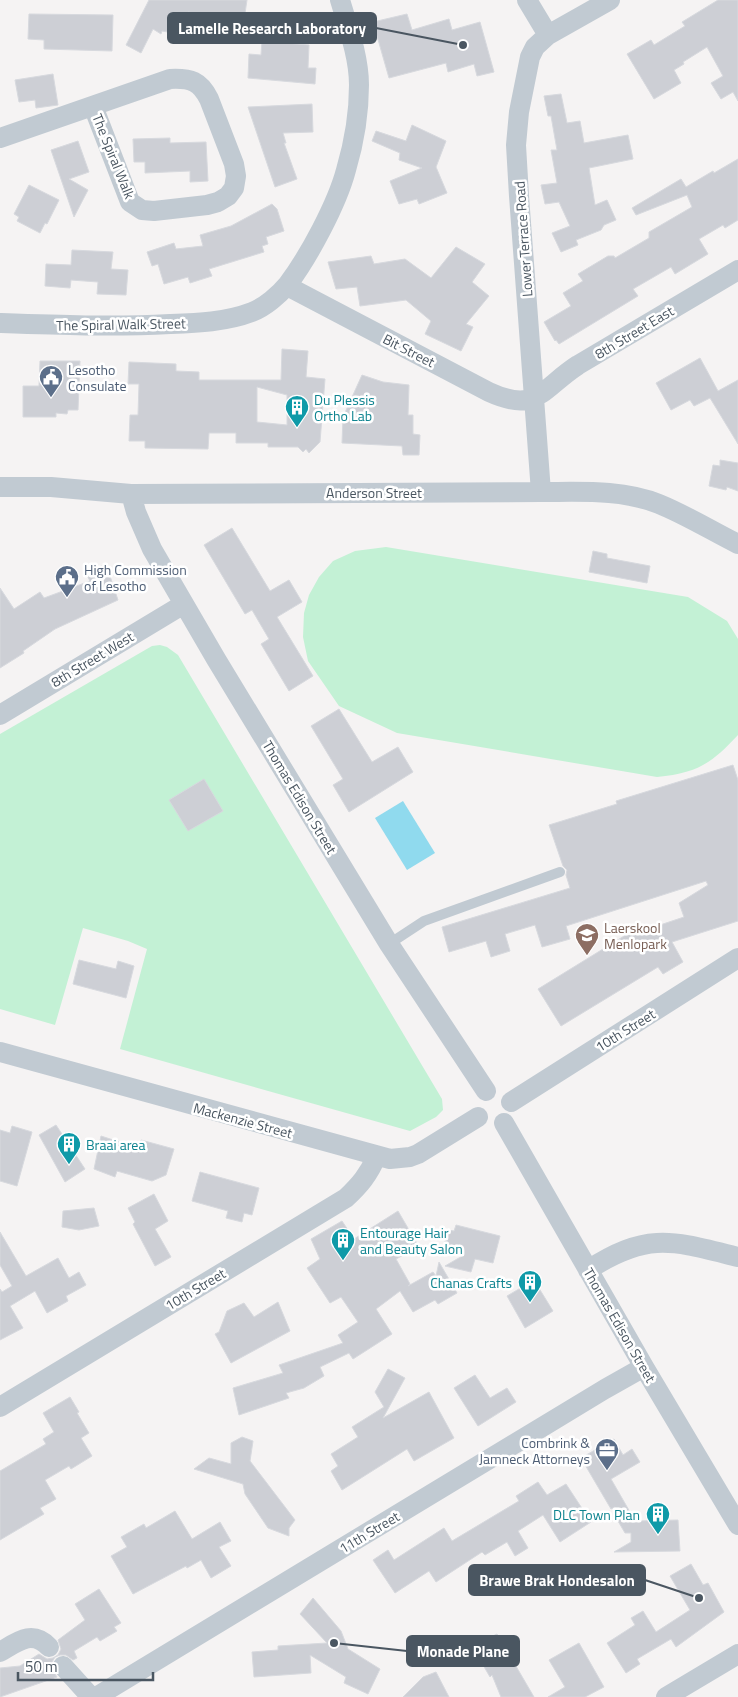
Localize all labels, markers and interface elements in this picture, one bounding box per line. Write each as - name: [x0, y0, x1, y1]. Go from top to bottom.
- callout: Lamelle Research Laboratory: [168, 13, 376, 43]
- text: Lamelle Research Laboratory: [178, 17, 366, 40]
- street label: The Spiral Walk: [87, 110, 141, 202]
- street label: Lower Terrace Road: [508, 180, 538, 298]
- street label: 8th Street East: [591, 300, 677, 364]
- street label: The Spiral Walk Street: [56, 312, 186, 336]
- street label: Bit Street: [379, 328, 439, 372]
- place label: Lesotho Consulate: [68, 359, 127, 396]
- public building icon: Lesotho Consulate: [38, 364, 64, 398]
- place label: Du Plessis Ortho Lab: [314, 389, 375, 426]
- building icon: Du Plessis Ortho Lab: [284, 394, 310, 428]
- street label: Anderson Street: [326, 482, 422, 503]
- place label: High Commission of Lesotho: [84, 559, 187, 596]
- public building icon: High Commission of Lesotho: [54, 564, 80, 598]
- street label: 8th Street West: [47, 626, 137, 692]
- street label: Thomas Edison Street: [258, 736, 342, 858]
- place label: Laerskool Menlopark: [604, 917, 667, 954]
- school or university icon: Laerskool Menlopark: [574, 922, 600, 956]
- street label: 10th Street: [591, 1003, 659, 1057]
- street label: Mackenzie Street: [191, 1097, 295, 1143]
- building icon: Braai area: [56, 1131, 82, 1165]
- place label: Braai area: [86, 1134, 145, 1155]
- place label: Entourage Hair and Beauty Salon: [360, 1222, 463, 1259]
- building icon: Entourage Hair and Beauty Salon: [330, 1227, 356, 1261]
- street label: 10th Street: [161, 1263, 229, 1315]
- street label: Thomas Edison Street: [579, 1264, 661, 1386]
- building icon: Chanas Crafts: [517, 1269, 543, 1303]
- place label: Chanas Crafts: [430, 1272, 512, 1293]
- place label: Combrink & Jamneck Attorneys: [479, 1432, 590, 1469]
- office icon: Combrink & Jamneck Attorneys: [594, 1437, 620, 1471]
- building icon: DLC Town Plan: [645, 1501, 671, 1535]
- place label: DLC Town Plan: [553, 1504, 640, 1525]
- street label: 11th Street: [335, 1506, 403, 1558]
- callout: Brawe Brak Hondesalon: [469, 1565, 645, 1595]
- text: Brawe Brak Hondesalon: [479, 1569, 635, 1592]
- callout: Monade Plane: [407, 1636, 519, 1666]
- text: Monade Plane: [417, 1640, 510, 1663]
- scale bar: [18, 1650, 152, 1682]
- text: 50 m: [25, 1655, 58, 1678]

